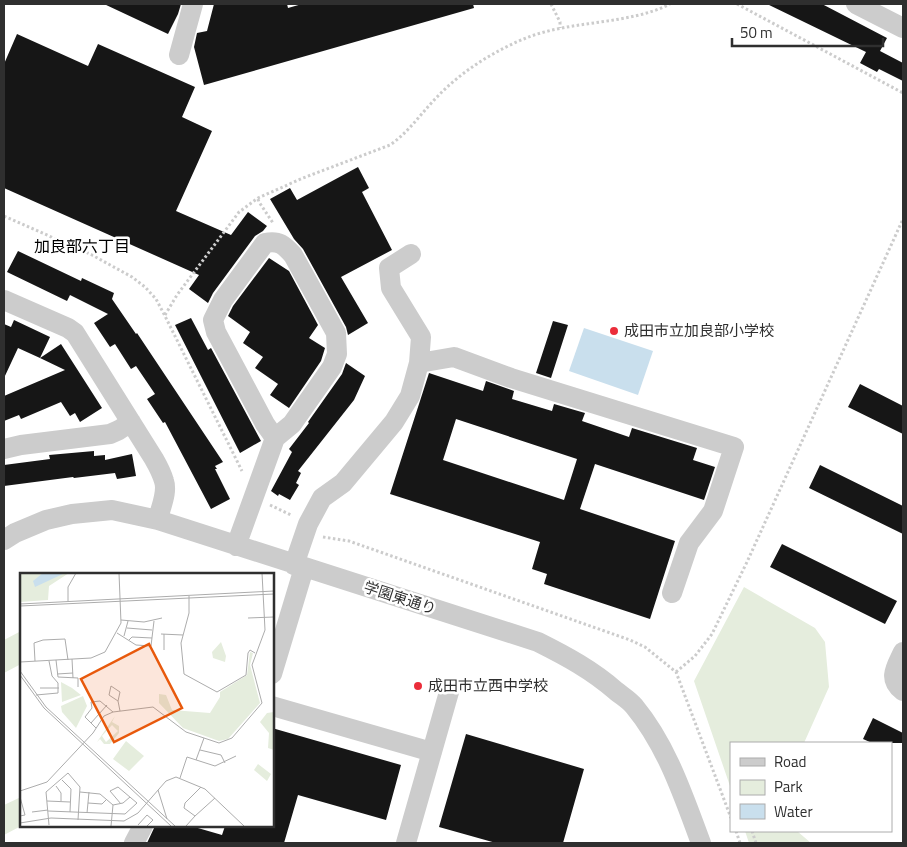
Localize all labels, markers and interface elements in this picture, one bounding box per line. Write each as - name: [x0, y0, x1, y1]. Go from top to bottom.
- scale bar: [732, 15, 883, 47]
- text: 50 m: [740, 21, 773, 44]
- district label: 加良部六丁目: [34, 234, 130, 258]
- place label: 成田市立加良部小学校: [624, 319, 774, 342]
- marker: 成田市立加良部小学校: [608, 325, 620, 337]
- inset map: [20, 573, 274, 827]
- street label: 学園東通り: [361, 575, 439, 620]
- place label: 成田市立西中学校: [428, 674, 548, 697]
- marker: 成田市立西中学校: [412, 680, 424, 692]
- legend: [730, 742, 892, 832]
- text: Road: [774, 750, 806, 773]
- text: Park: [774, 775, 803, 798]
- text: Water: [774, 800, 813, 823]

